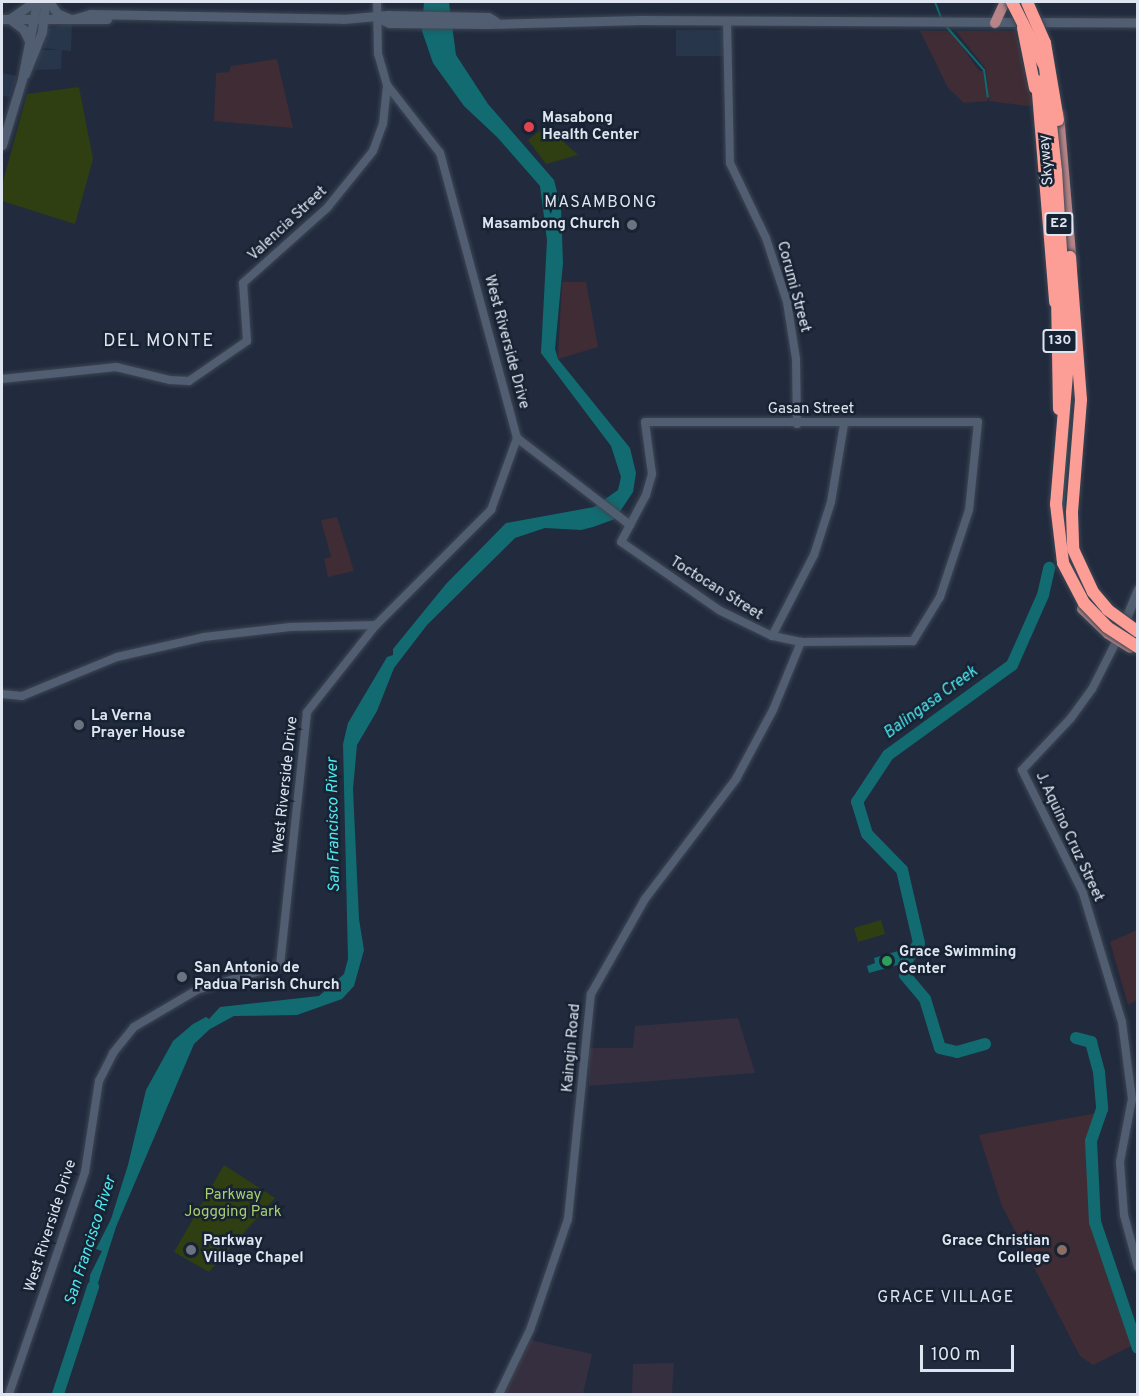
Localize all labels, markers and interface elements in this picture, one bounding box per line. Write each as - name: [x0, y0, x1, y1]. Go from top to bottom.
- place label: Masabong Health Center: [542, 109, 639, 144]
- marker: Masabong Health Center: [520, 118, 538, 136]
- street label: Skyway: [1036, 134, 1058, 186]
- street label: Valencia Street: [245, 183, 331, 265]
- district label: MASAMBONG: [544, 193, 658, 213]
- road number: E2: [1044, 213, 1074, 235]
- place label: Masambong Church: [482, 216, 620, 234]
- marker: Masambong Church: [625, 218, 639, 232]
- street label: Corumi Street: [772, 239, 814, 335]
- street label: West Riverside Drive: [479, 273, 533, 411]
- road number: 130: [1042, 330, 1078, 352]
- district label: DEL MONTE: [103, 331, 215, 353]
- street label: Gasan Street: [768, 401, 854, 419]
- street label: Toctocan Street: [666, 553, 766, 625]
- water label: Balingasa Creek: [880, 663, 982, 743]
- place label: La Verna Prayer House: [91, 707, 185, 742]
- street label: West Riverside Drive: [270, 715, 302, 855]
- marker: La Verna Prayer House: [72, 718, 86, 732]
- water label: San Francisco River: [323, 757, 345, 893]
- street label: J. Aquino Cruz Street: [1031, 769, 1107, 905]
- place label: Grace Swimming Center: [899, 943, 1016, 978]
- marker: Grace Swimming Center: [880, 954, 894, 968]
- place label: San Antonio de Padua Parish Church: [194, 959, 340, 994]
- marker: San Antonio de Padua Parish Church: [175, 970, 189, 984]
- street label: Kaingin Road: [559, 1003, 585, 1093]
- street label: West Riverside Drive: [21, 1158, 81, 1294]
- water label: San Francisco River: [61, 1174, 121, 1308]
- park label: Parkway Joggging Park: [184, 1186, 282, 1221]
- place label: Parkway Village Chapel: [203, 1232, 304, 1267]
- place label: Grace Christian College: [942, 1232, 1050, 1267]
- marker: Parkway Village Chapel: [184, 1243, 198, 1257]
- marker: Grace Christian College: [1055, 1243, 1069, 1257]
- district label: GRACE VILLAGE: [877, 1288, 1015, 1308]
- scale bar: [923, 1333, 1018, 1371]
- text: 100 m: [931, 1344, 980, 1367]

